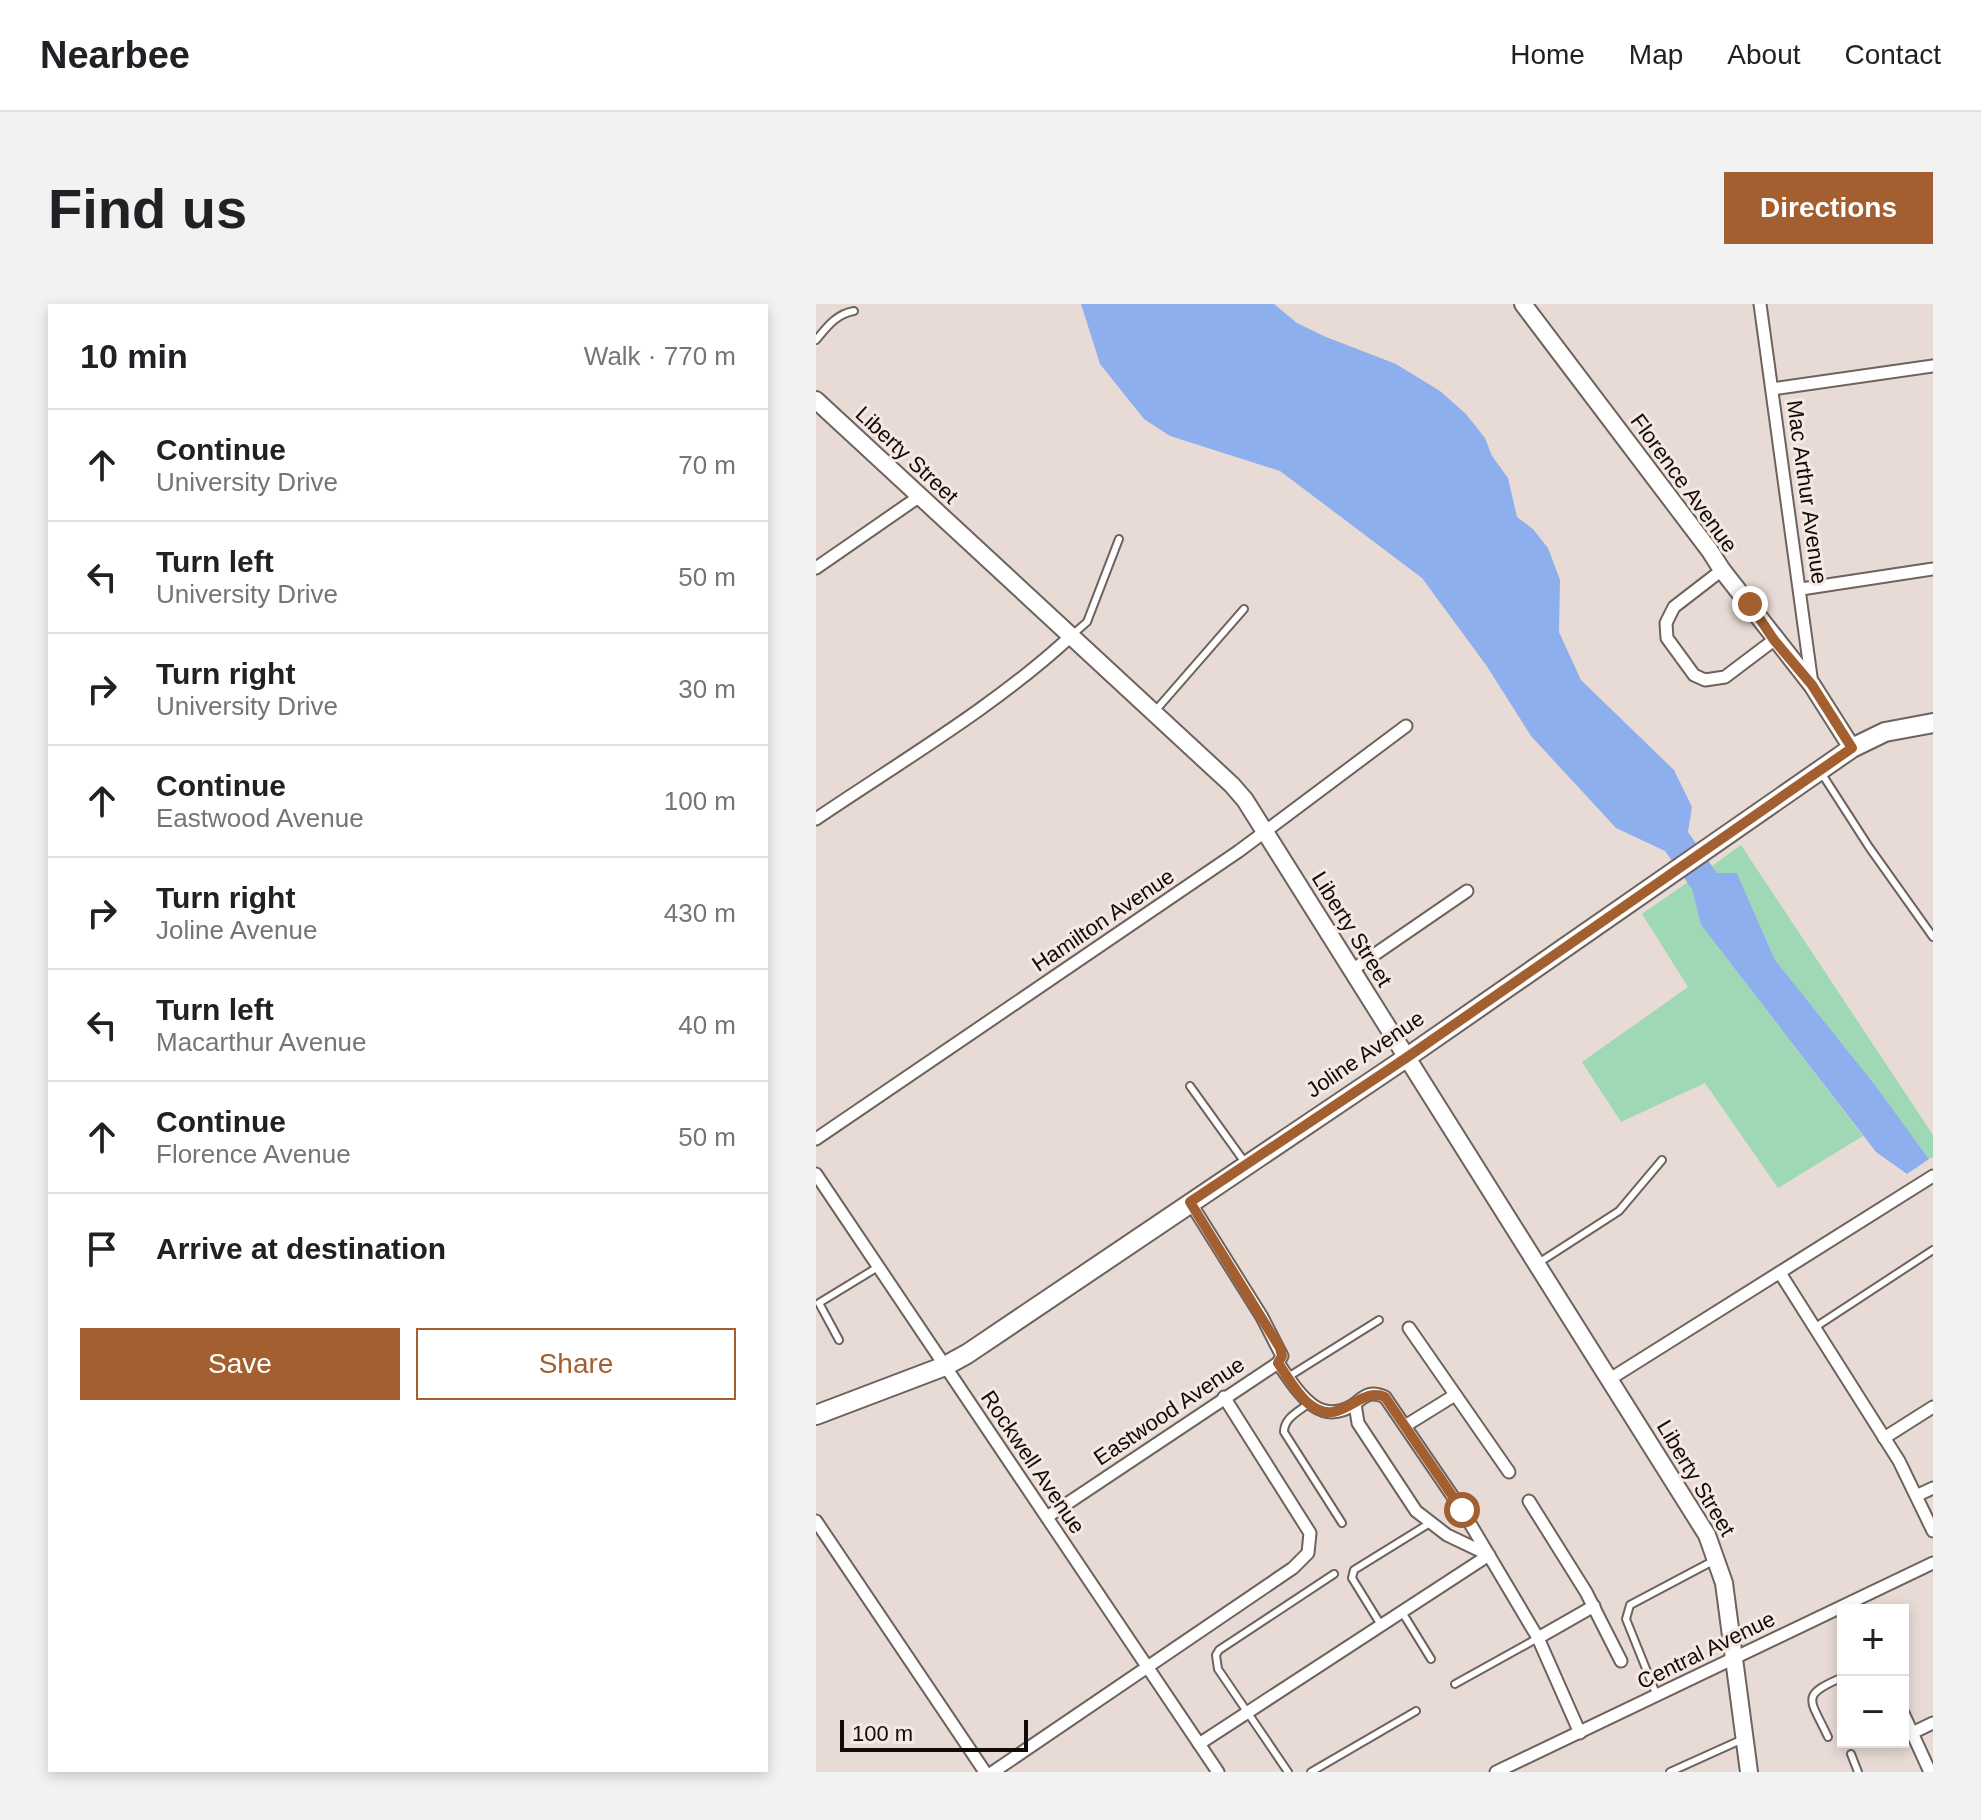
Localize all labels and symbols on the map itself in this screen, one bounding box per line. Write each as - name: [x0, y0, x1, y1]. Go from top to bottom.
- street label: Mac Arthur Avenue: [1782, 398, 1832, 586]
- street label: Liberty Street: [851, 401, 963, 509]
- street label: Florence Avenue: [1625, 409, 1743, 557]
- route end: [1732, 586, 1768, 622]
- street label: Hamilton Avenue: [1027, 863, 1179, 977]
- street label: Liberty Street: [1307, 867, 1397, 991]
- street label: Joline Avenue: [1301, 1005, 1429, 1103]
- street label: Eastwood Avenue: [1089, 1352, 1249, 1470]
- street label: Rockwell Avenue: [976, 1386, 1090, 1538]
- street label: Liberty Street: [1652, 1415, 1740, 1541]
- route start: [1444, 1492, 1480, 1528]
- street label: Central Avenue: [1633, 1606, 1779, 1694]
- scale bar: [840, 1716, 1028, 1752]

